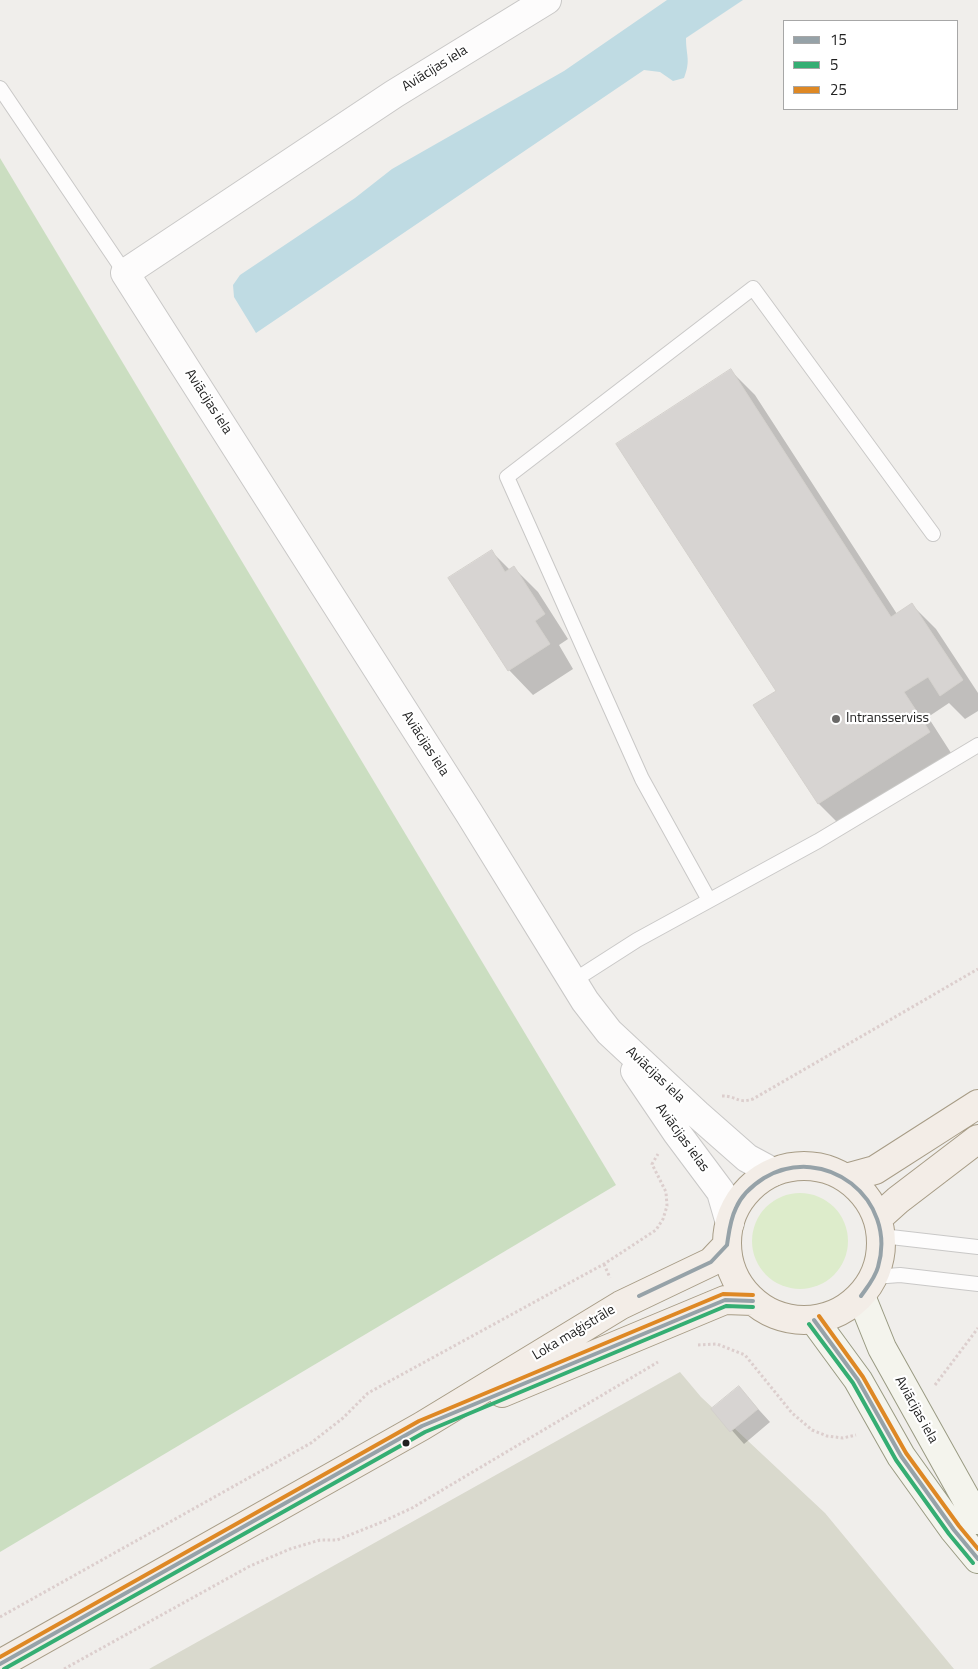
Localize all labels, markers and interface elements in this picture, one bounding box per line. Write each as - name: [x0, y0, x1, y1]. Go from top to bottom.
- legend: [783, 20, 958, 110]
- text: 15: [830, 28, 847, 51]
- street label: Aviācijas iela: [399, 42, 471, 96]
- text: 5: [830, 53, 838, 76]
- text: 25: [830, 78, 847, 101]
- street label: Aviācijas iela: [181, 366, 235, 438]
- street label: Aviācijas iela: [398, 708, 452, 780]
- place label: Intransserviss: [846, 711, 929, 727]
- marker: Intransserviss: [830, 713, 842, 725]
- street label: Aviācijas iela: [622, 1044, 688, 1106]
- street label: Aviācijas ielas: [652, 1100, 712, 1176]
- street label: Loka maģistrāle: [530, 1302, 618, 1364]
- street label: Aviācijas iela: [891, 1374, 941, 1446]
- unlabelled marker: [401, 1438, 411, 1448]

